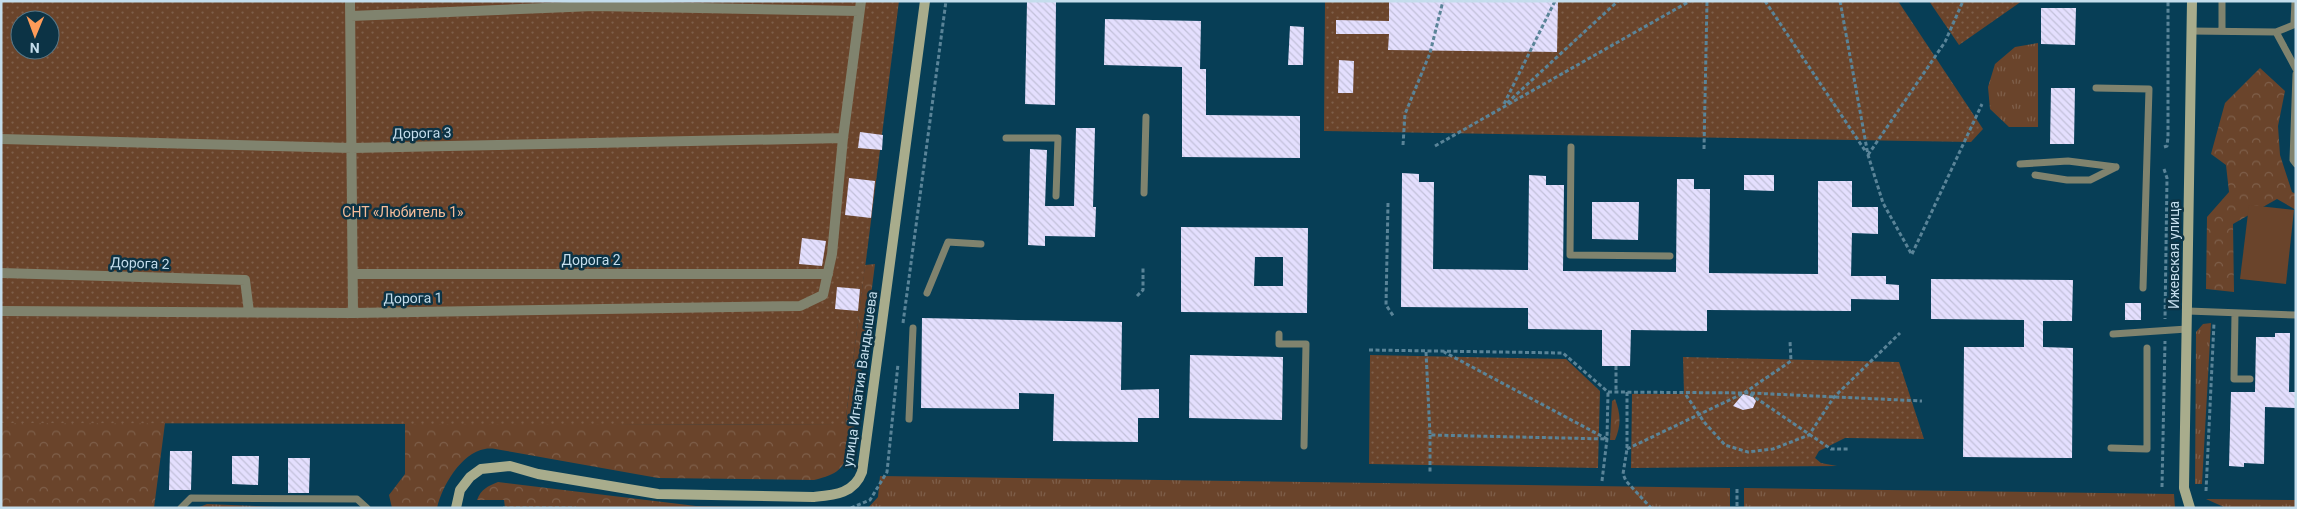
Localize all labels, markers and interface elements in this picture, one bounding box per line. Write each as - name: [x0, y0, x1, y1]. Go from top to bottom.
- north arrow: [10, 10, 60, 60]
- text: N: [30, 40, 40, 56]
- street label: Дорога 3: [392, 124, 452, 142]
- street label: Ижевская улица: [2166, 201, 2182, 309]
- park label: СНТ «Любитель 1»: [342, 204, 464, 220]
- street label: Дорога 2: [561, 252, 621, 268]
- street label: Дорога 2: [110, 254, 170, 272]
- street label: Дорога 1: [383, 289, 443, 307]
- street label: улица Игнатия Вандышева: [840, 290, 880, 468]

